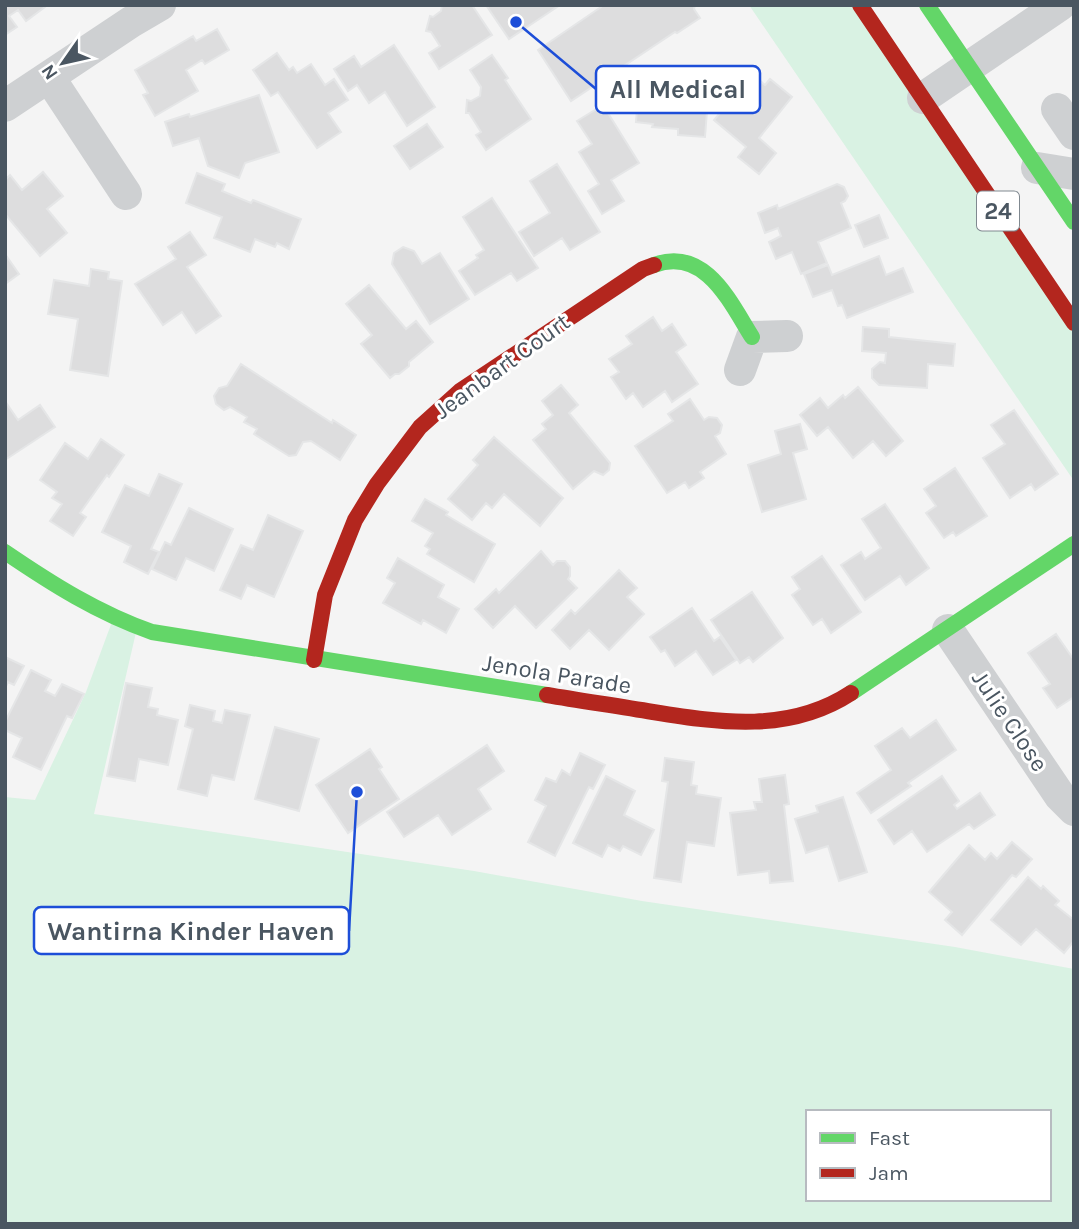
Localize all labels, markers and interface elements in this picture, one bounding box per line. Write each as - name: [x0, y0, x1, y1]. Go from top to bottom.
- north arrow: [28, 28, 98, 98]
- text: N: [37, 60, 63, 84]
- callout: All Medical: [596, 66, 760, 113]
- text: All Medical: [610, 74, 746, 105]
- road number: 24: [977, 192, 1019, 230]
- street label: Jeanbart Court: [429, 307, 575, 425]
- street label: Jenola Parade: [481, 648, 633, 700]
- street label: Julie Close: [966, 665, 1054, 777]
- callout: Wantirna Kinder Haven: [34, 907, 349, 954]
- text: Wantirna Kinder Haven: [47, 916, 335, 947]
- legend: [806, 1110, 1051, 1201]
- text: Fast: [869, 1126, 910, 1150]
- text: Jam: [869, 1161, 909, 1185]

